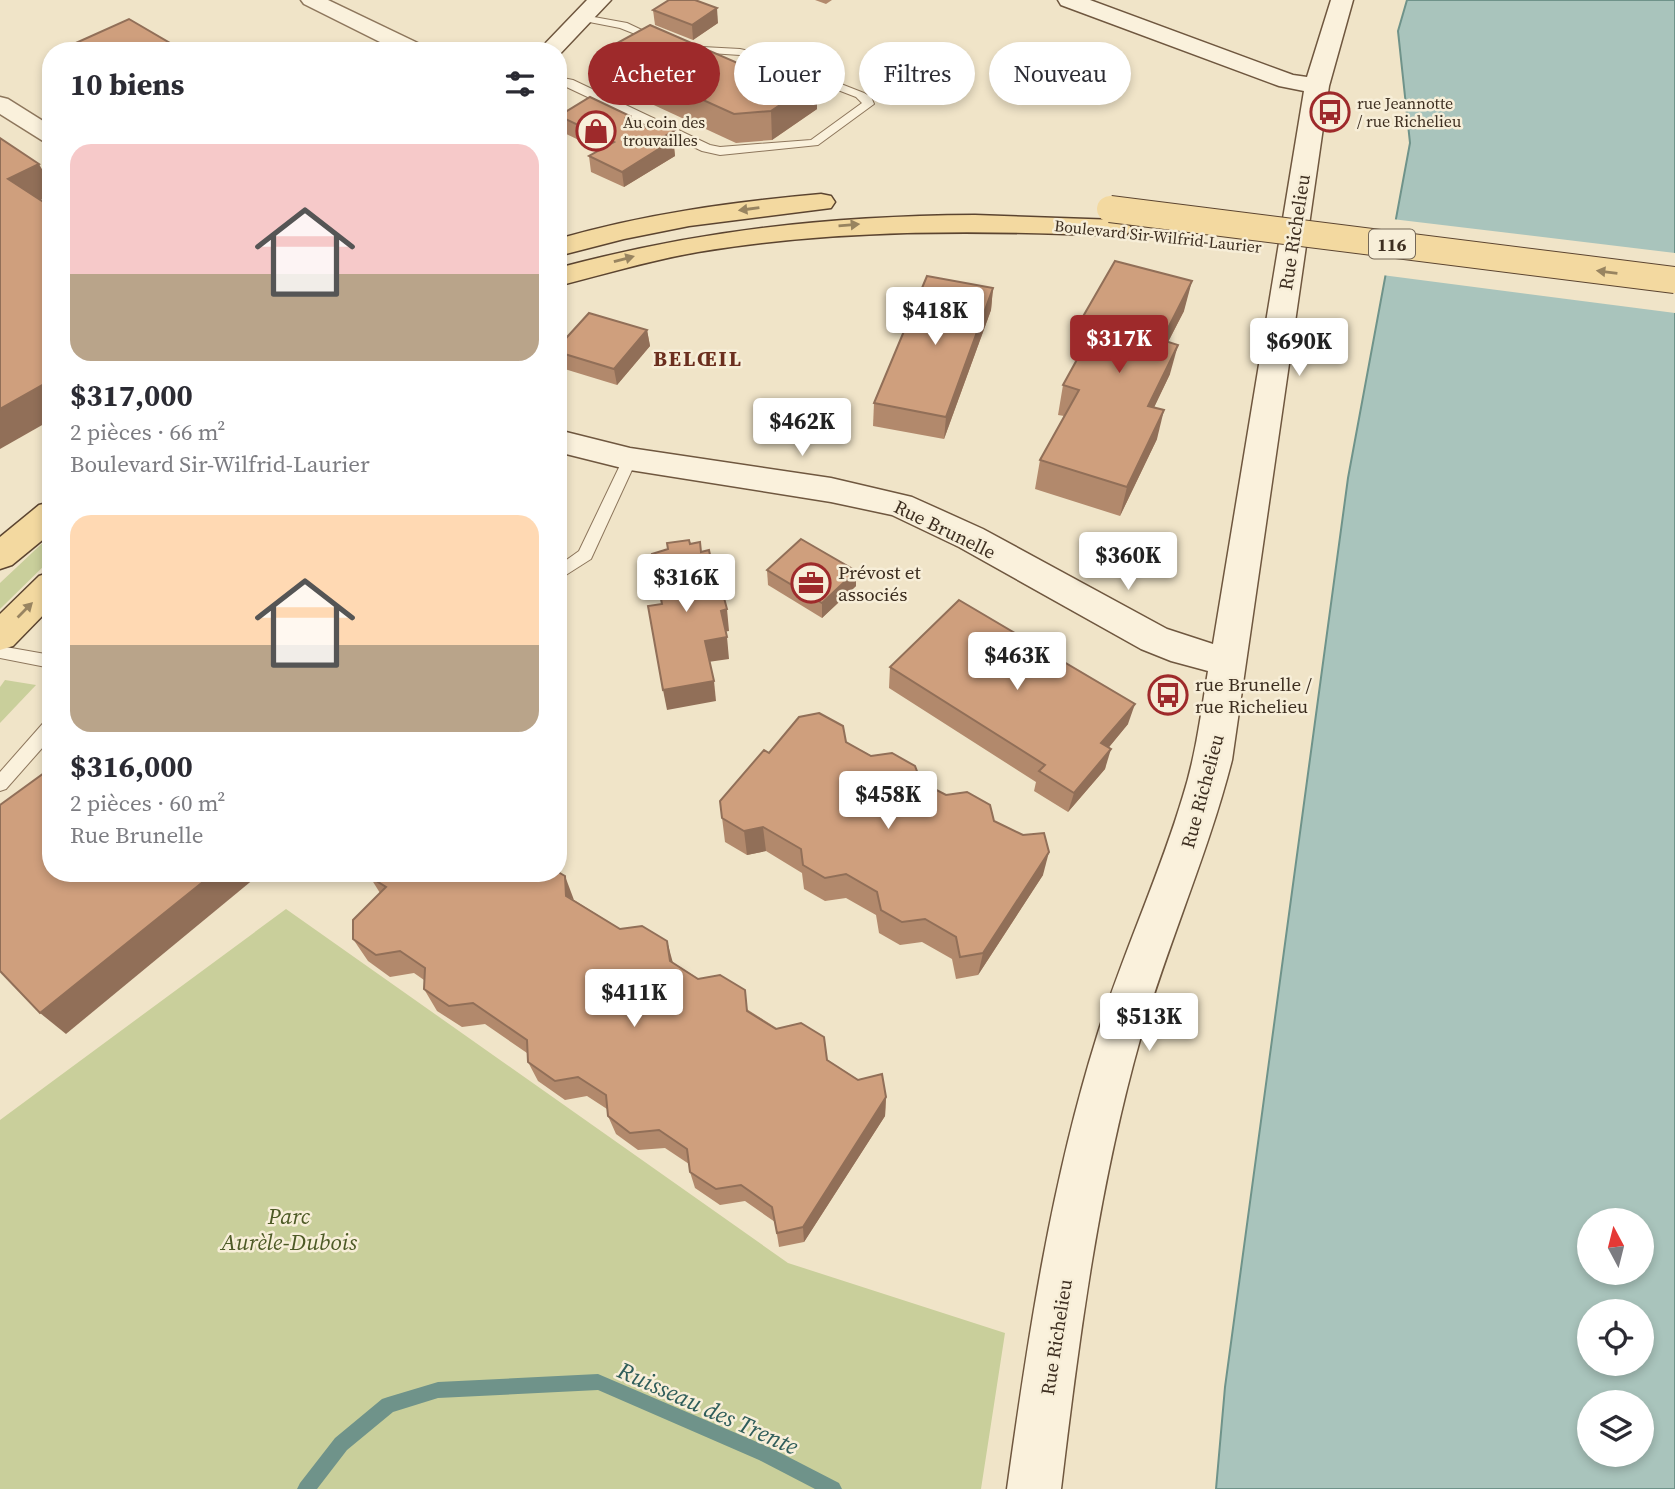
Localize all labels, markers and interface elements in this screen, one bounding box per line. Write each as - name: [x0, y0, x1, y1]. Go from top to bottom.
- chip: Acheter: [588, 42, 720, 105]
- chip: Louer: [734, 42, 845, 105]
- chip: Filtres: [859, 42, 975, 105]
- chip: Nouveau: [989, 42, 1131, 105]
- text: 10 biens: [70, 64, 184, 105]
- icon: filters: [501, 65, 539, 103]
- bus stop icon: rue Jeannotte / rue Richelieu: [1309, 91, 1351, 133]
- place label: rue Jeannotte / rue Richelieu: [1357, 92, 1461, 132]
- shop icon: Au coin des trouvailles: [575, 110, 617, 152]
- place label: Au coin des trouvailles: [623, 111, 705, 151]
- street label: Rue Richelieu: [1272, 172, 1316, 292]
- icon: home: [242, 189, 368, 315]
- one-way arrow: [737, 204, 759, 215]
- street label: Boulevard Sir-Wilfrid-Laurier: [1053, 214, 1263, 258]
- one-way arrow: [838, 219, 860, 230]
- road number: 116: [1369, 230, 1415, 258]
- one-way arrow: [613, 253, 635, 264]
- one-way arrow: [1596, 266, 1618, 277]
- pin: $418K: [886, 288, 984, 347]
- text: $418K: [902, 294, 968, 326]
- pin: $317K: [1070, 316, 1168, 375]
- pin: $690K: [1250, 318, 1348, 378]
- text: $317K: [1086, 322, 1152, 354]
- text: $690K: [1266, 325, 1332, 357]
- district label: BELŒIL: [653, 344, 743, 373]
- text: $317,000: [70, 375, 193, 416]
- pin: $462K: [753, 398, 851, 458]
- text: $462K: [769, 405, 835, 437]
- text: 2 pièces · 66 m²: [70, 416, 225, 448]
- text: Boulevard Sir-Wilfrid-Laurier: [70, 448, 370, 480]
- street label: Rue Brunelle: [890, 493, 1000, 565]
- pin: $360K: [1079, 532, 1177, 592]
- text: $360K: [1095, 539, 1161, 571]
- pin: $316K: [637, 554, 735, 614]
- place label: Prévost et associés: [838, 559, 922, 607]
- icon: home: [242, 560, 368, 686]
- text: $316K: [653, 561, 719, 593]
- office icon: Prévost et associés: [790, 562, 832, 604]
- one-way arrow: [17, 602, 34, 619]
- pin: $463K: [968, 632, 1066, 692]
- text: $463K: [984, 639, 1050, 671]
- place label: rue Brunelle / rue Richelieu: [1195, 671, 1313, 719]
- bus stop icon: rue Brunelle / rue Richelieu: [1147, 674, 1189, 716]
- street label: Rue Richelieu: [1174, 731, 1230, 851]
- text: $316,000: [70, 746, 193, 787]
- pin: $458K: [839, 772, 937, 831]
- text: $458K: [855, 778, 921, 810]
- text: 2 pièces · 60 m²: [70, 787, 225, 819]
- text: Rue Brunelle: [70, 819, 203, 851]
- pin: $411K: [585, 970, 683, 1029]
- text: $411K: [601, 976, 667, 1008]
- pin: $513K: [1100, 993, 1198, 1053]
- text: $513K: [1116, 1000, 1182, 1032]
- park label: Parc Aurèle-Dubois: [219, 1200, 358, 1258]
- north arrow: [1577, 1208, 1654, 1284]
- map controls: [1577, 1208, 1654, 1467]
- street label: Rue Richelieu: [1034, 1277, 1078, 1397]
- button: locate: [1577, 1299, 1654, 1376]
- water label: Ruisseau des Trente: [612, 1353, 804, 1463]
- button: layers: [1577, 1390, 1654, 1467]

